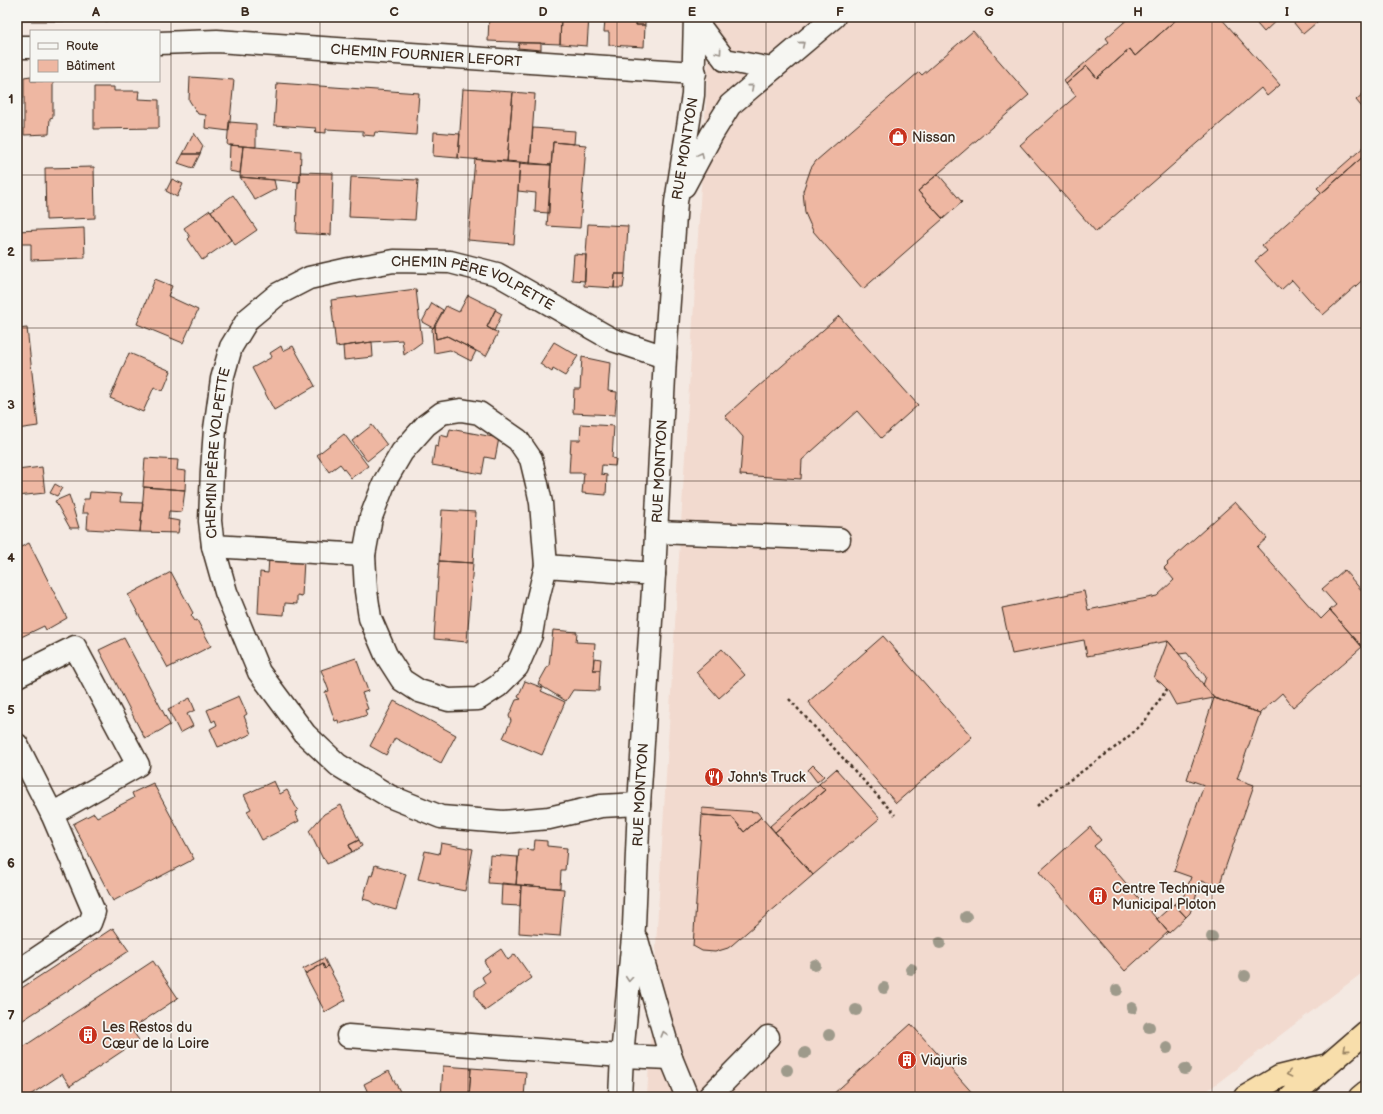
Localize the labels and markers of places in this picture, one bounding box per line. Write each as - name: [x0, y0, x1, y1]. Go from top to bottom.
- shop icon: Nissan: [887, 126, 909, 148]
- place label: Nissan: [912, 129, 956, 146]
- restaurant icon: John's Truck: [703, 766, 725, 788]
- place label: John's Truck: [728, 769, 806, 786]
- place label: Centre Technique Municipal Ploton: [1112, 880, 1225, 913]
- building icon: Centre Technique Municipal Ploton: [1087, 885, 1109, 907]
- place label: Les Restos du Cœur de la Loire: [102, 1019, 209, 1052]
- building icon: Les Restos du Cœur de la Loire: [77, 1024, 99, 1046]
- building icon: Viajuris: [896, 1049, 918, 1071]
- place label: Viajuris: [921, 1052, 967, 1069]

